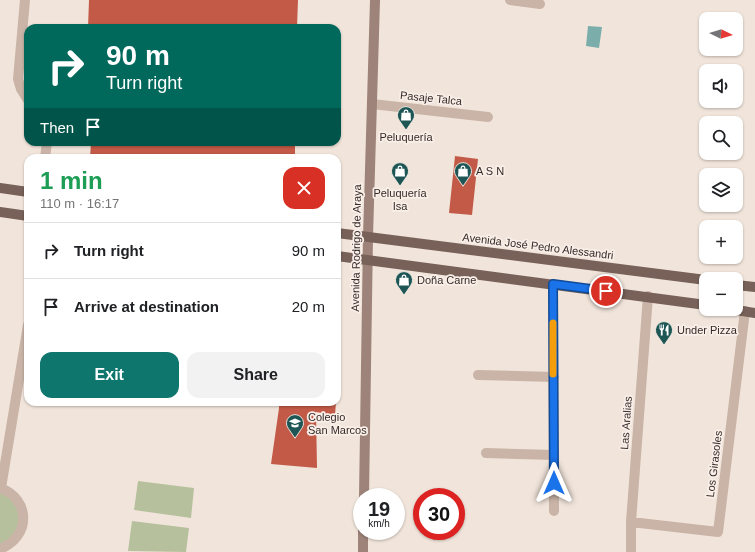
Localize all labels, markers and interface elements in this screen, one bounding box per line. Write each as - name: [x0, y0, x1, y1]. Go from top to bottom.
- north arrow: [699, 12, 743, 56]
- map controls: [699, 12, 743, 316]
- icon: right: [40, 40, 92, 92]
- text: 90 m: [106, 40, 170, 71]
- button: sound: [699, 64, 743, 108]
- text: Turn right: [106, 73, 182, 93]
- street label: Pasaje Talca: [399, 89, 463, 107]
- shop icon: Peluquería: [396, 105, 416, 130]
- icon: arrive: [82, 116, 104, 138]
- button: search: [699, 116, 743, 160]
- text: Then: [40, 119, 74, 136]
- place label: Peluquería: [379, 131, 433, 143]
- shop icon: Peluquería Isa: [390, 161, 410, 186]
- shop icon: A S N: [453, 161, 473, 186]
- place label: A S N: [476, 165, 504, 177]
- text: 1 min: [40, 167, 103, 194]
- button: close: [283, 167, 325, 209]
- button: layers: [699, 168, 743, 212]
- street label: Avenida Rodrigo de Araya: [349, 183, 363, 312]
- place label: Peluquería Isa: [373, 187, 427, 212]
- text: 110 m · 16:17: [40, 196, 119, 211]
- button: +: [699, 220, 743, 264]
- street label: Avenida José Pedro Alessandri: [462, 231, 614, 261]
- icon: right: [40, 240, 62, 262]
- text: Turn right: [74, 242, 144, 259]
- text: 90 m: [292, 242, 325, 259]
- shop icon: Doña Carne: [394, 270, 414, 295]
- button: −: [699, 272, 743, 316]
- place label: Doña Carne: [417, 274, 476, 286]
- pin: [589, 274, 623, 308]
- icon: arrive: [595, 280, 617, 302]
- icon: arrive: [40, 296, 62, 318]
- text: Arrive at destination: [74, 298, 219, 315]
- text: 20 m: [292, 298, 325, 315]
- restaurant icon: Under Pizza: [654, 320, 674, 345]
- place label: Under Pizza: [677, 324, 738, 336]
- button: Exit: [40, 352, 179, 398]
- button: Share: [187, 352, 325, 398]
- street label: Las Aralias: [618, 395, 634, 450]
- place label: Colegio San Marcos: [308, 411, 367, 436]
- school or university icon: Colegio San Marcos: [285, 413, 305, 438]
- street label: Los Girasoles: [704, 429, 724, 498]
- position arrow: [533, 462, 575, 504]
- speed limit sign: 30: [413, 488, 465, 540]
- text: 19: [368, 498, 390, 520]
- text: km/h: [368, 518, 390, 529]

